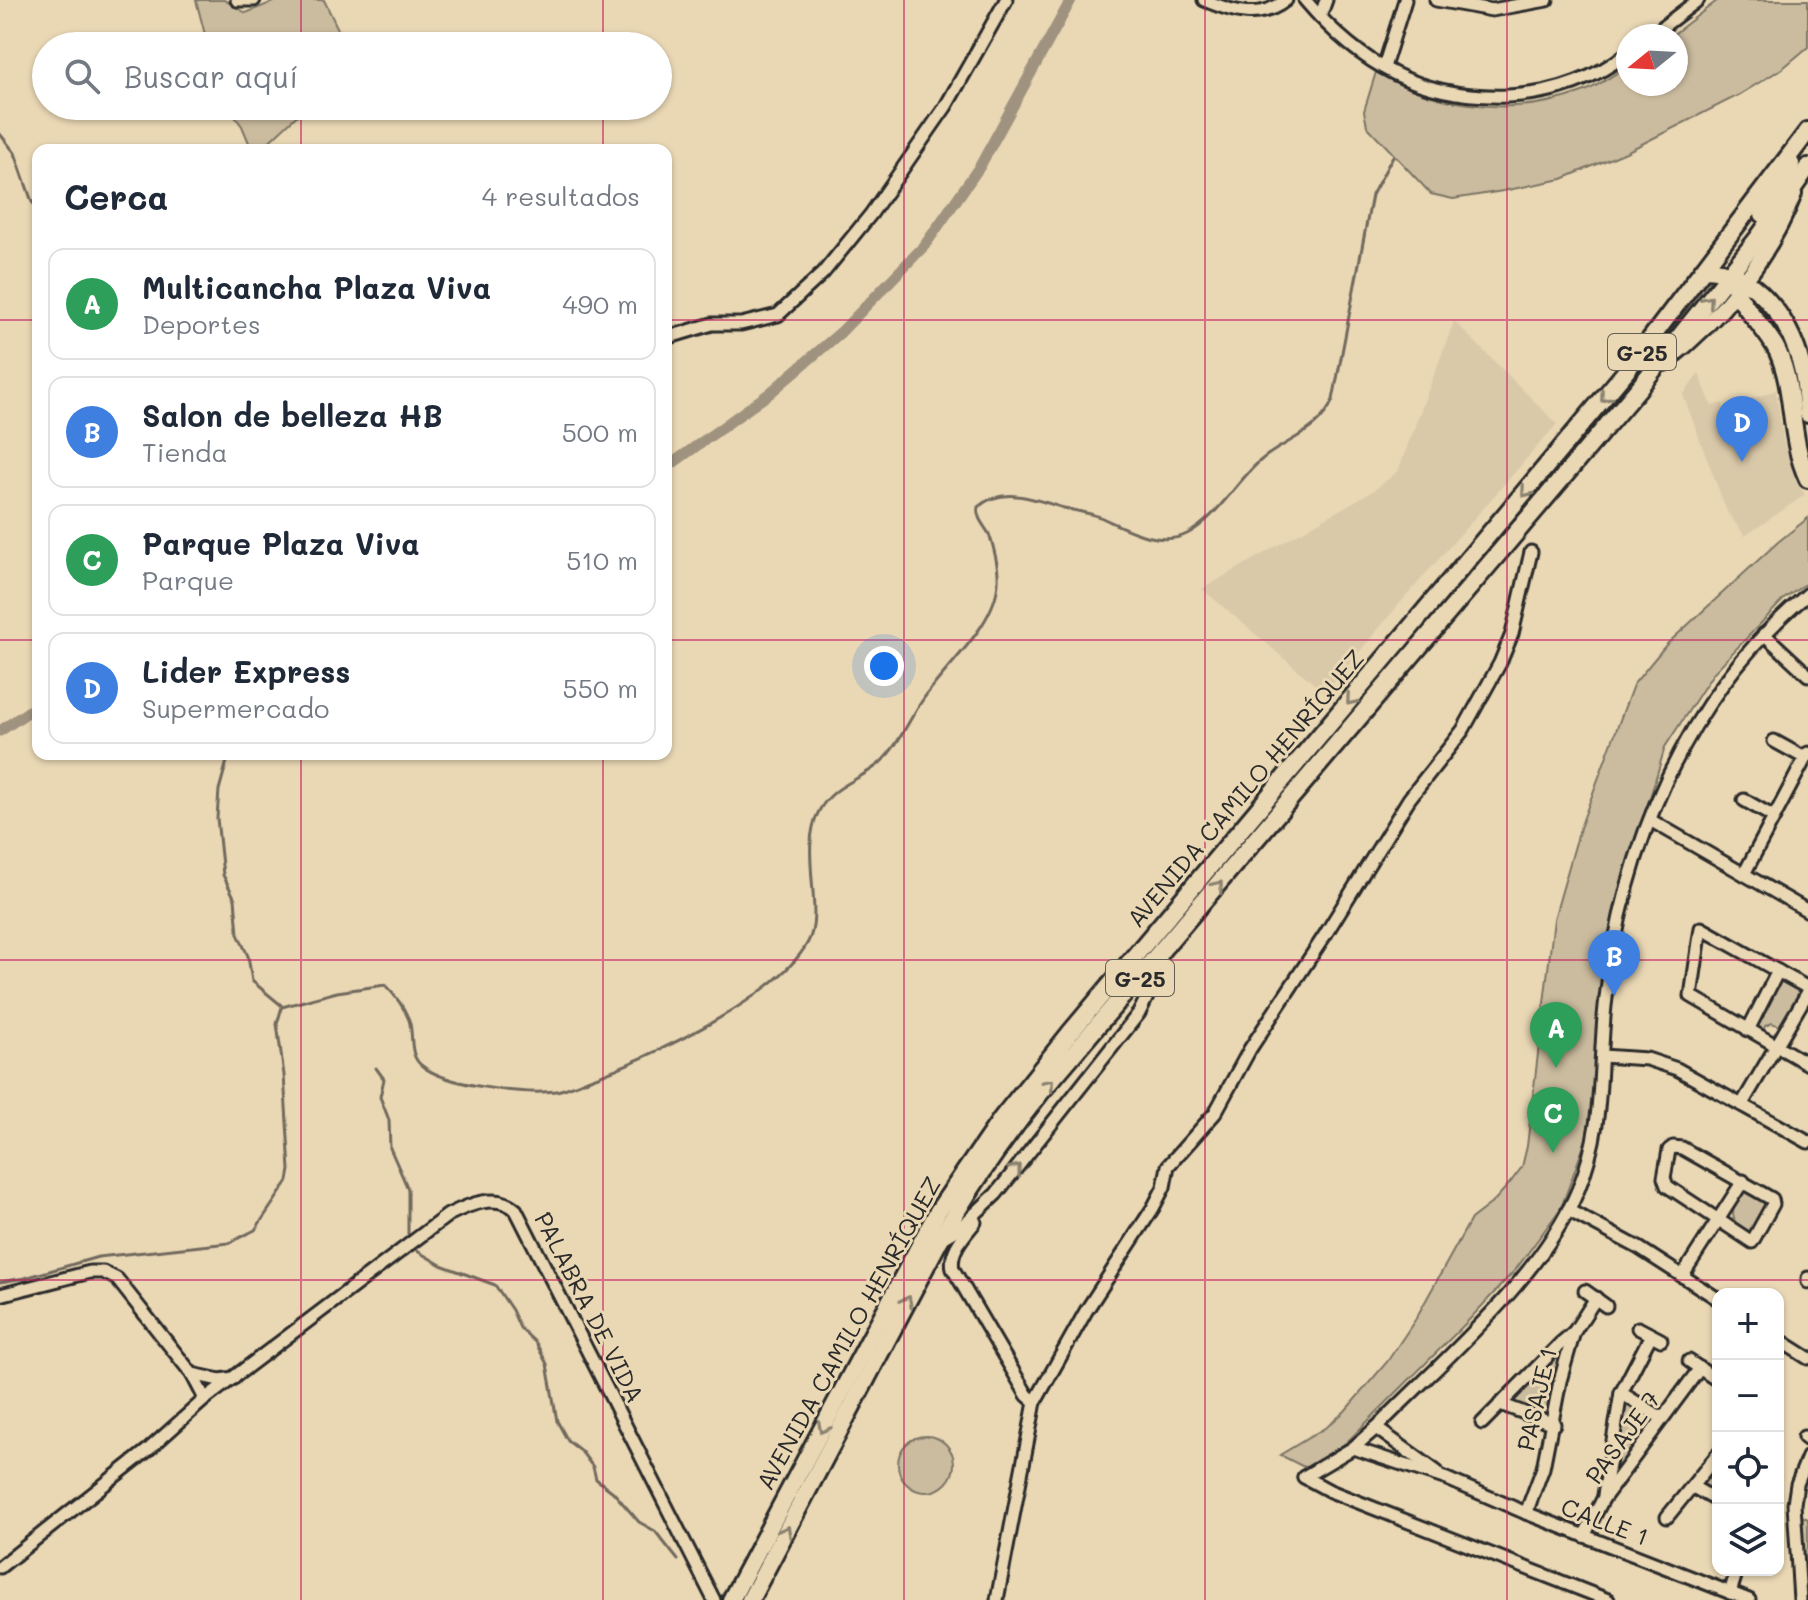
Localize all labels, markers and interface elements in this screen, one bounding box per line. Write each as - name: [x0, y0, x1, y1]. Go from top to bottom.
- north arrow: [1616, 24, 1688, 96]
- search box: [32, 32, 672, 120]
- icon: search: [60, 54, 104, 98]
- text: Buscar aquí: [124, 56, 298, 96]
- text: Cerca: [64, 174, 168, 219]
- text: 4 resultados: [482, 179, 640, 213]
- text: Multicancha Plaza Viva: [142, 267, 491, 307]
- text: A: [83, 287, 101, 321]
- text: 490 m: [562, 287, 638, 321]
- one-way arrow: [1698, 296, 1713, 311]
- text: Deportes: [142, 307, 261, 341]
- road number: G-25: [1608, 334, 1676, 370]
- one-way arrow: [1600, 388, 1615, 402]
- text: Salon de belleza HB: [142, 395, 443, 435]
- pin: D: [1716, 396, 1768, 462]
- text: B: [83, 415, 101, 449]
- text: 500 m: [562, 415, 638, 449]
- text: Tienda: [142, 435, 228, 469]
- one-way arrow: [1521, 483, 1535, 497]
- text: Parque Plaza Viva: [142, 523, 420, 563]
- text: C: [82, 543, 102, 577]
- text: 510 m: [566, 543, 638, 577]
- text: Parque: [142, 563, 234, 597]
- street label: AVENIDA CAMILO HENRÍQUEZ: [1120, 643, 1370, 933]
- your location: [864, 646, 904, 686]
- text: Lider Express: [142, 651, 350, 691]
- text: D: [83, 671, 101, 705]
- text: 550 m: [563, 671, 638, 705]
- text: Supermercado: [142, 691, 329, 725]
- one-way arrow: [1346, 691, 1361, 705]
- one-way arrow: [1208, 881, 1223, 895]
- pin: B: [1588, 930, 1640, 996]
- road number: G-25: [1106, 960, 1174, 996]
- pin: A: [1530, 1002, 1582, 1068]
- one-way arrow: [1039, 1078, 1054, 1093]
- pin: C: [1527, 1087, 1579, 1153]
- one-way arrow: [1006, 1163, 1020, 1178]
- street label: AVENIDA CAMILO HENRÍQUEZ: [749, 1171, 947, 1495]
- street label: PALABRA DE VIDA: [528, 1206, 652, 1408]
- map controls: [1712, 1288, 1784, 1576]
- button: +: [1712, 1288, 1784, 1360]
- one-way arrow: [898, 1294, 913, 1309]
- street label: PASAJE 1: [1509, 1344, 1563, 1454]
- button: −: [1712, 1360, 1784, 1432]
- street label: PASAJE 7: [1578, 1384, 1666, 1490]
- one-way arrow: [817, 1420, 832, 1434]
- button: locate: [1712, 1432, 1784, 1504]
- street label: CALLE 1: [1557, 1490, 1653, 1552]
- button: layers: [1712, 1504, 1784, 1576]
- one-way arrow: [777, 1525, 792, 1539]

